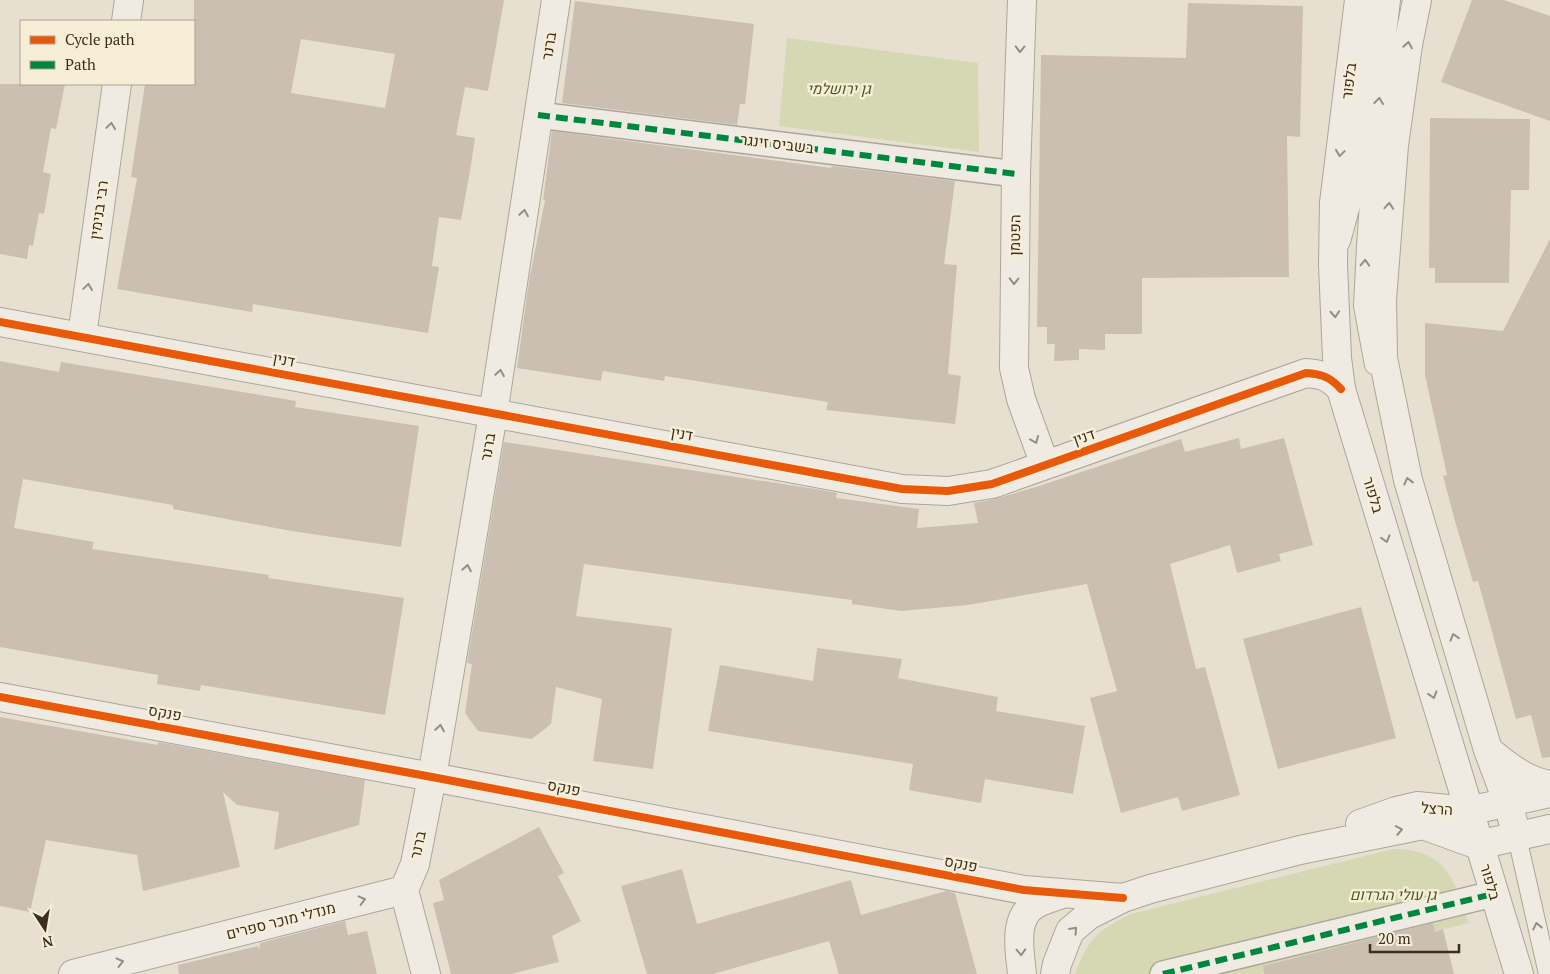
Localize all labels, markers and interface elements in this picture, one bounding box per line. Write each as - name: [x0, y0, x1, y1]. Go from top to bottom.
- legend: [20, 20, 195, 85]
- text: Cycle path: [65, 29, 135, 49]
- street label: ברנר: [536, 30, 560, 61]
- one-way arrow: [1402, 41, 1412, 49]
- one-way arrow: [1015, 45, 1025, 53]
- text: Path: [65, 54, 96, 74]
- street label: בלפור: [1336, 61, 1360, 100]
- park label: גן ירושלמי: [807, 78, 872, 98]
- one-way arrow: [1373, 97, 1384, 105]
- one-way arrow: [105, 122, 116, 130]
- street label: בשביס זינגר: [739, 129, 815, 157]
- one-way arrow: [1335, 148, 1345, 157]
- street label: רבי בנימין: [84, 179, 112, 241]
- one-way arrow: [1384, 202, 1395, 210]
- one-way arrow: [518, 208, 528, 217]
- street label: הפטמן: [1004, 214, 1024, 256]
- one-way arrow: [1360, 259, 1370, 266]
- one-way arrow: [1009, 278, 1019, 285]
- one-way arrow: [83, 283, 93, 292]
- one-way arrow: [1330, 310, 1341, 318]
- street label: דנין: [271, 347, 297, 371]
- one-way arrow: [494, 369, 504, 378]
- street label: דנין: [670, 421, 695, 445]
- street label: דנין: [1070, 423, 1098, 449]
- street label: ברנר: [475, 431, 499, 462]
- one-way arrow: [1029, 435, 1040, 444]
- street label: בלפור: [1359, 474, 1389, 515]
- one-way arrow: [1403, 476, 1414, 485]
- one-way arrow: [1381, 535, 1391, 543]
- one-way arrow: [461, 564, 471, 572]
- one-way arrow: [1450, 633, 1460, 641]
- one-way arrow: [1428, 690, 1438, 698]
- street label: פנקס: [147, 699, 184, 725]
- one-way arrow: [435, 724, 445, 733]
- street label: פנקס: [546, 774, 583, 800]
- street label: הרצל: [1420, 797, 1454, 819]
- one-way arrow: [1395, 825, 1403, 836]
- street label: ברנר: [404, 829, 430, 861]
- street label: פנקס: [943, 850, 980, 876]
- street label: בלפור: [1476, 861, 1506, 902]
- park label: גן עולי הגרדום: [1350, 884, 1437, 904]
- one-way arrow: [358, 895, 367, 906]
- street label: מנדלי מוכר ספרים: [224, 897, 338, 943]
- north arrow: [20, 904, 70, 954]
- scale bar: [1370, 922, 1459, 954]
- one-way arrow: [1532, 922, 1543, 931]
- one-way arrow: [1068, 927, 1077, 936]
- text: 20 m: [1378, 928, 1411, 948]
- text: N: [40, 932, 55, 953]
- one-way arrow: [1016, 948, 1026, 956]
- one-way arrow: [116, 957, 125, 968]

